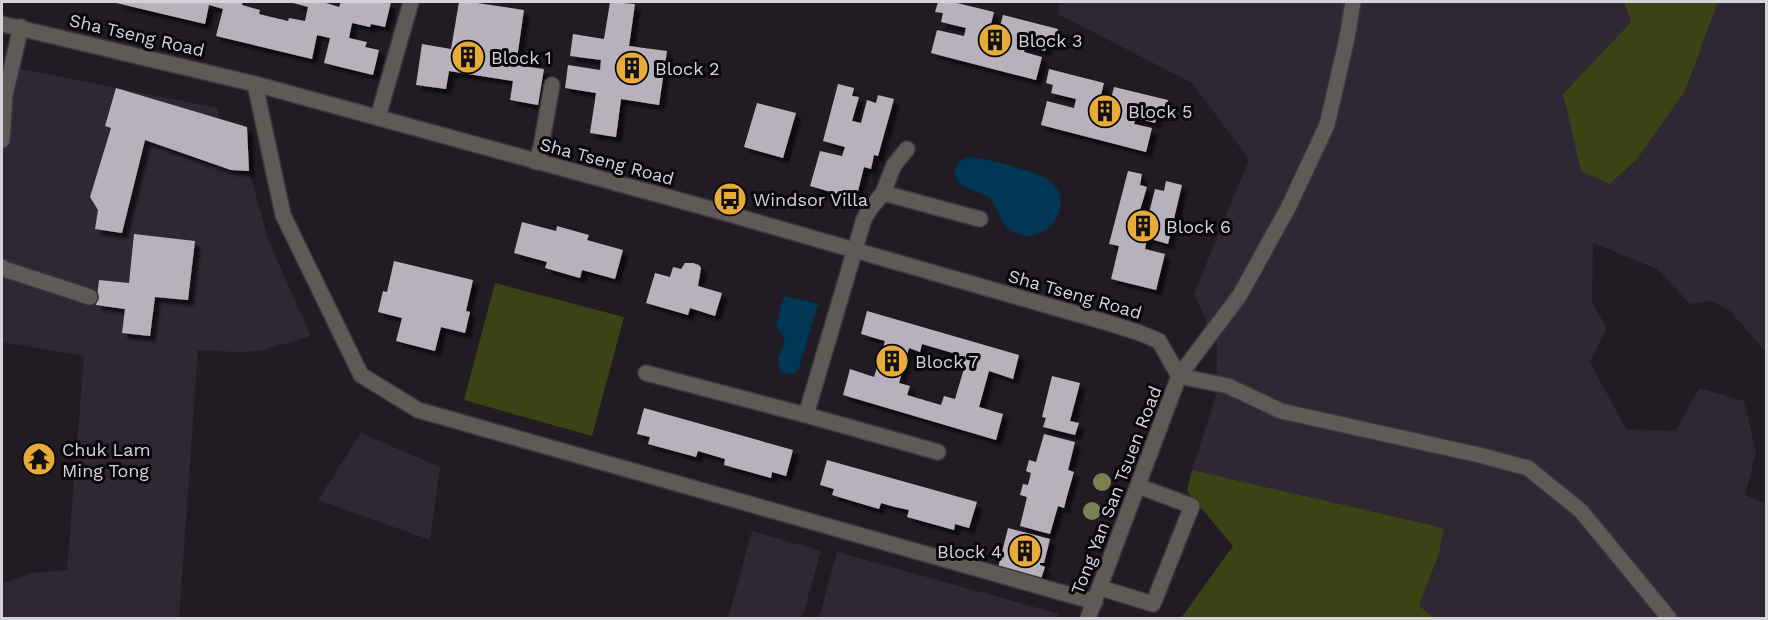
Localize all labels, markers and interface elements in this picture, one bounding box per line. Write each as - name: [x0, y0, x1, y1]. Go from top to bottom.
- street label: Sha Tseng Road: [67, 9, 207, 61]
- building icon: Block 3: [977, 22, 1013, 58]
- place label: Block 3: [1018, 30, 1083, 51]
- building icon: Block 1: [450, 39, 486, 75]
- place label: Block 1: [491, 47, 552, 68]
- building icon: Block 2: [614, 50, 650, 86]
- place label: Block 2: [655, 58, 720, 79]
- building icon: Block 5: [1087, 93, 1123, 129]
- place label: Block 5: [1128, 101, 1193, 122]
- street label: Sha Tseng Road: [538, 133, 676, 189]
- bus stop icon: Windsor Villa: [712, 181, 748, 217]
- place label: Windsor Villa: [753, 189, 868, 210]
- building icon: Block 6: [1125, 208, 1161, 244]
- place label: Block 6: [1166, 216, 1231, 237]
- street label: Sha Tseng Road: [1006, 265, 1144, 323]
- building icon: Block 7: [874, 343, 910, 379]
- place label: Block 7: [915, 351, 978, 372]
- street label: Tong Yan San Tsuen Road: [1066, 383, 1166, 597]
- place label: Chuk Lam Ming Tong: [62, 439, 151, 481]
- temple icon: Chuk Lam Ming Tong: [21, 441, 57, 477]
- building icon: Block 4: [1007, 533, 1043, 569]
- place label: Block 4: [937, 541, 1002, 562]

